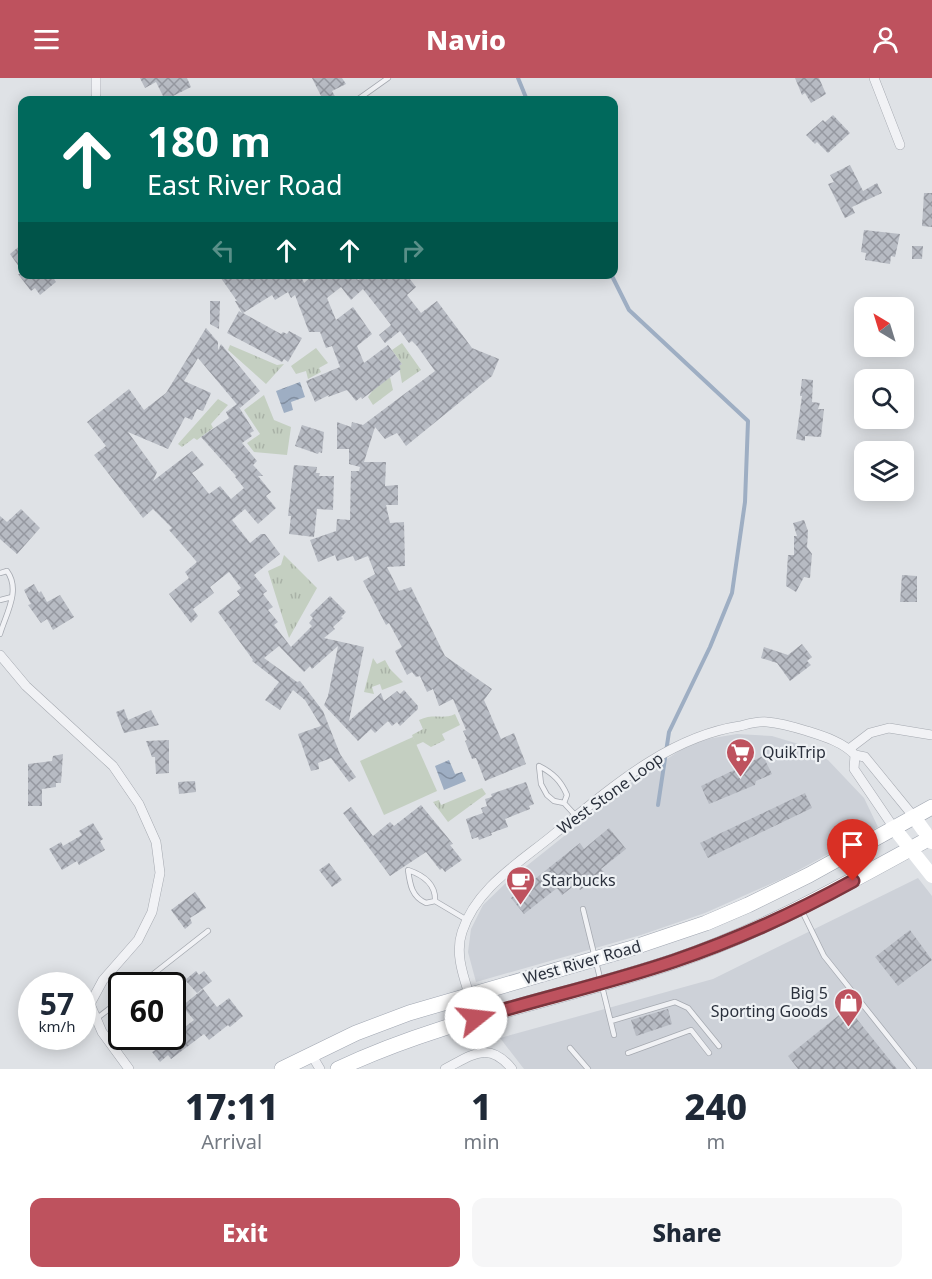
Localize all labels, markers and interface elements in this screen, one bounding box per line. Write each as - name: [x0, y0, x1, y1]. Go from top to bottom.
- text: Navio: [426, 21, 506, 58]
- icon: menu: [30, 23, 63, 56]
- icon: person: [869, 23, 902, 56]
- text: 180 m: [147, 112, 271, 169]
- icon: ahead: [48, 120, 126, 198]
- text: East River Road: [147, 166, 343, 203]
- icon: left: [207, 234, 240, 267]
- icon: ahead: [270, 234, 303, 267]
- icon: ahead: [333, 234, 366, 267]
- icon: right: [396, 234, 429, 267]
- north arrow: [854, 297, 914, 357]
- map controls: [854, 297, 914, 501]
- button: search: [854, 369, 914, 429]
- button: layers: [854, 441, 914, 501]
- supermarket icon: QuikTrip: [725, 736, 757, 778]
- place label: QuikTrip: [762, 741, 826, 763]
- street label: West Stone Loop: [553, 747, 667, 839]
- pin: [827, 819, 878, 881]
- icon: arrive: [836, 828, 869, 861]
- cafe icon: Starbucks: [505, 864, 537, 906]
- place label: Starbucks: [542, 869, 616, 891]
- street label: West River Road: [521, 935, 643, 989]
- speed limit sign: 60: [108, 972, 186, 1050]
- place label: Big 5 Sporting Goods: [711, 982, 828, 1022]
- text: 57: [40, 983, 74, 1024]
- position arrow: [444, 986, 508, 1050]
- shop icon: Big 5 Sporting Goods: [833, 986, 865, 1028]
- text: km/h: [39, 1016, 75, 1036]
- text: 17:11: [185, 1082, 278, 1131]
- text: 1: [471, 1082, 492, 1131]
- text: 240: [685, 1082, 747, 1131]
- text: Arrival: [201, 1128, 262, 1155]
- text: min: [463, 1128, 500, 1155]
- text: m: [706, 1128, 725, 1155]
- button: Exit: [30, 1198, 460, 1267]
- button: Share: [472, 1198, 902, 1267]

